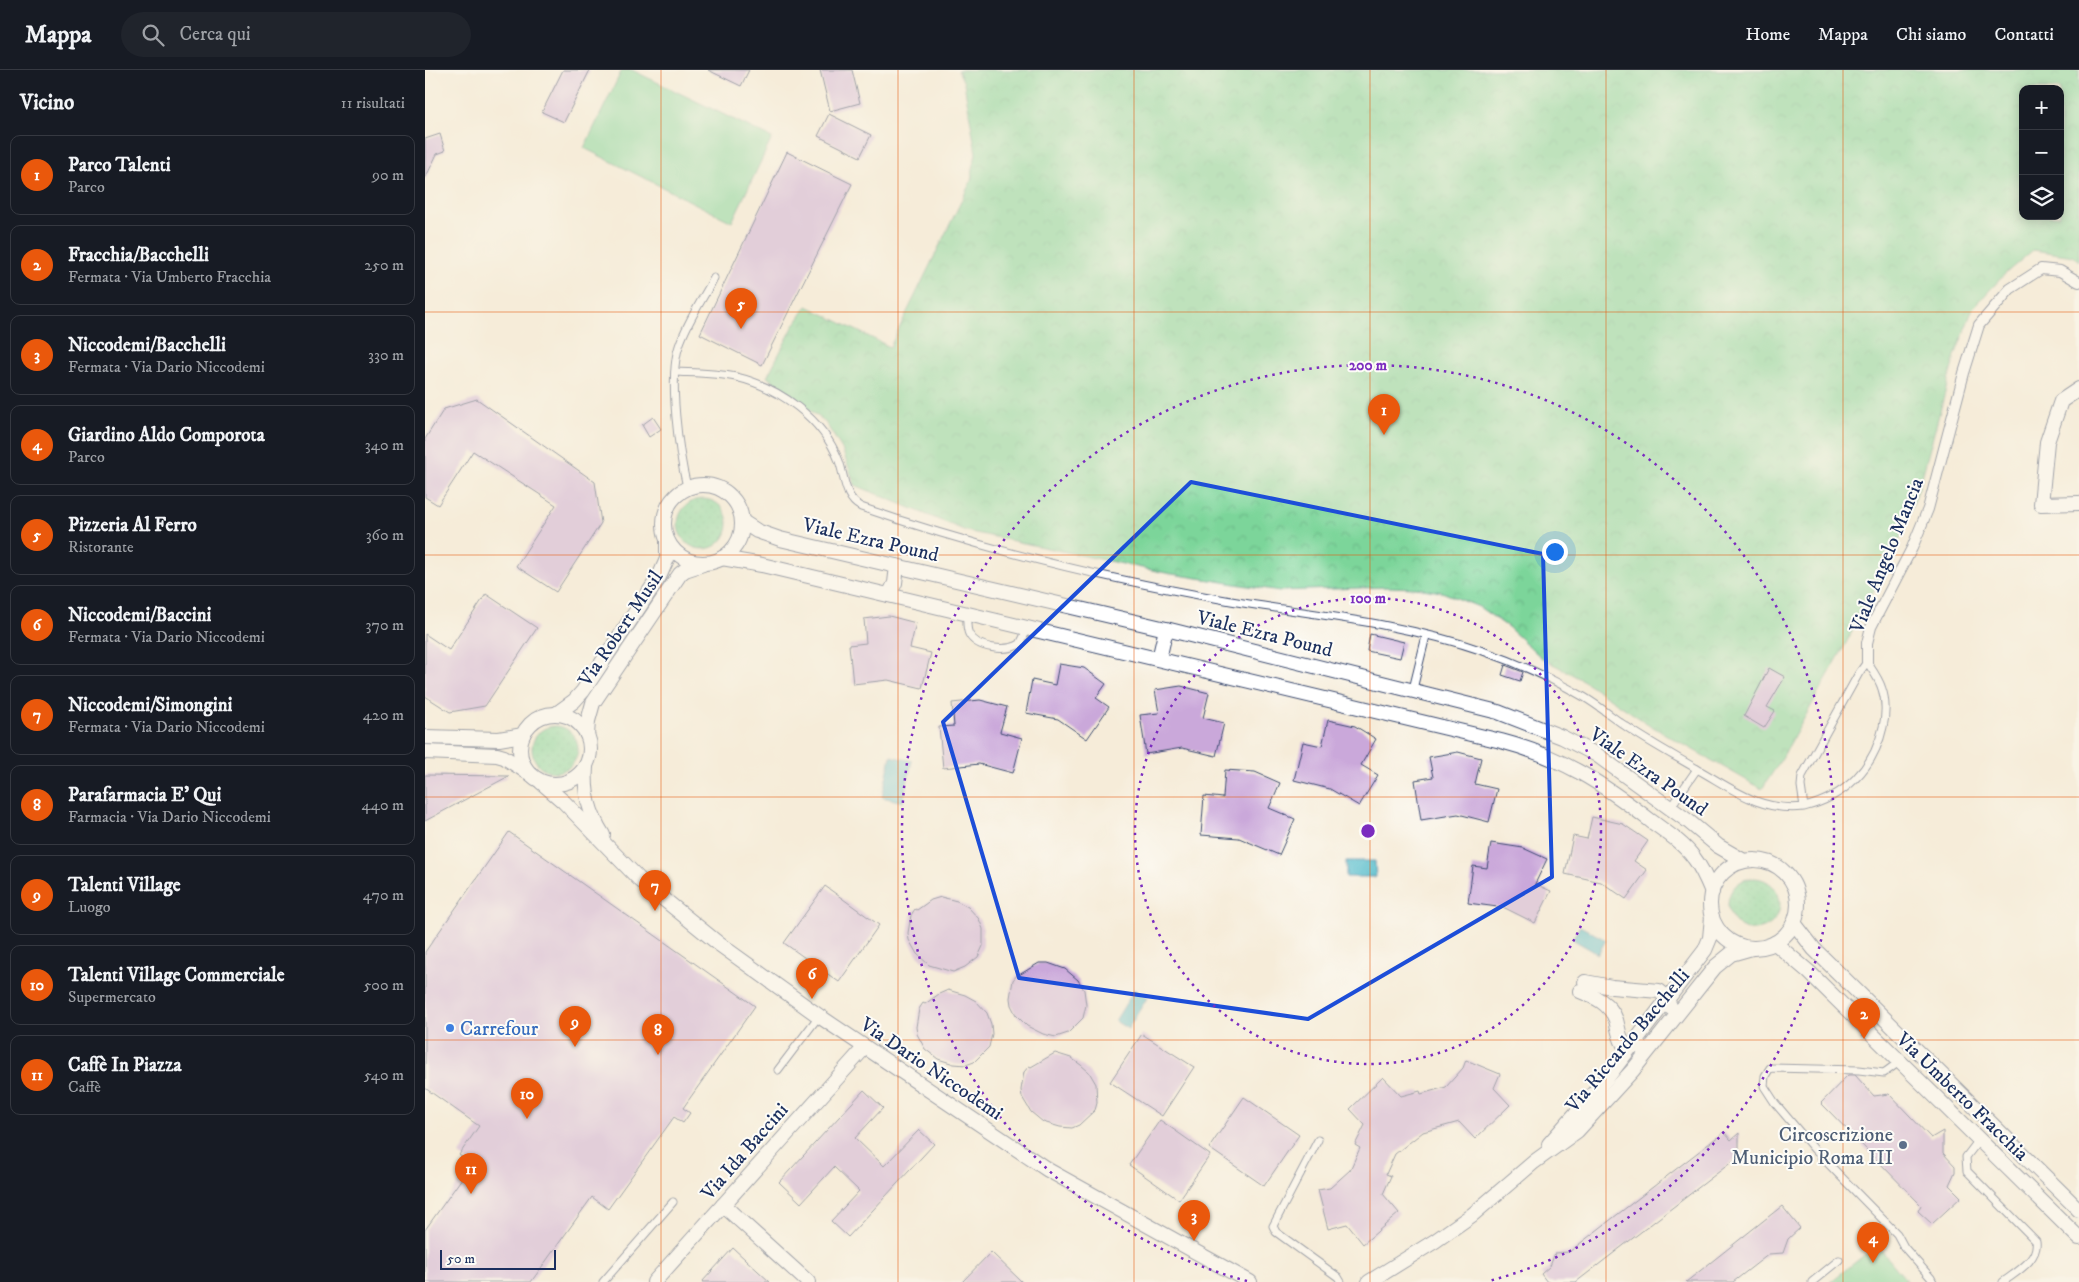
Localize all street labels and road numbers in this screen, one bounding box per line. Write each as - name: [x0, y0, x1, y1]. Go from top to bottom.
- street label: Viale Angelo Mancia: [1844, 474, 1930, 638]
- street label: Viale Ezra Pound: [799, 512, 941, 568]
- street label: Via Robert Musil: [573, 566, 669, 692]
- street label: Viale Ezra Pound: [1193, 605, 1335, 663]
- street label: Viale Ezra Pound: [1583, 722, 1712, 822]
- street label: Via Riccardo Bacchelli: [1560, 964, 1696, 1119]
- street label: Via Dario Niccodemi: [854, 1012, 1007, 1126]
- street label: Via Umberto Fracchia: [1890, 1027, 2034, 1167]
- street label: Via Ida Baccini: [696, 1098, 794, 1206]

